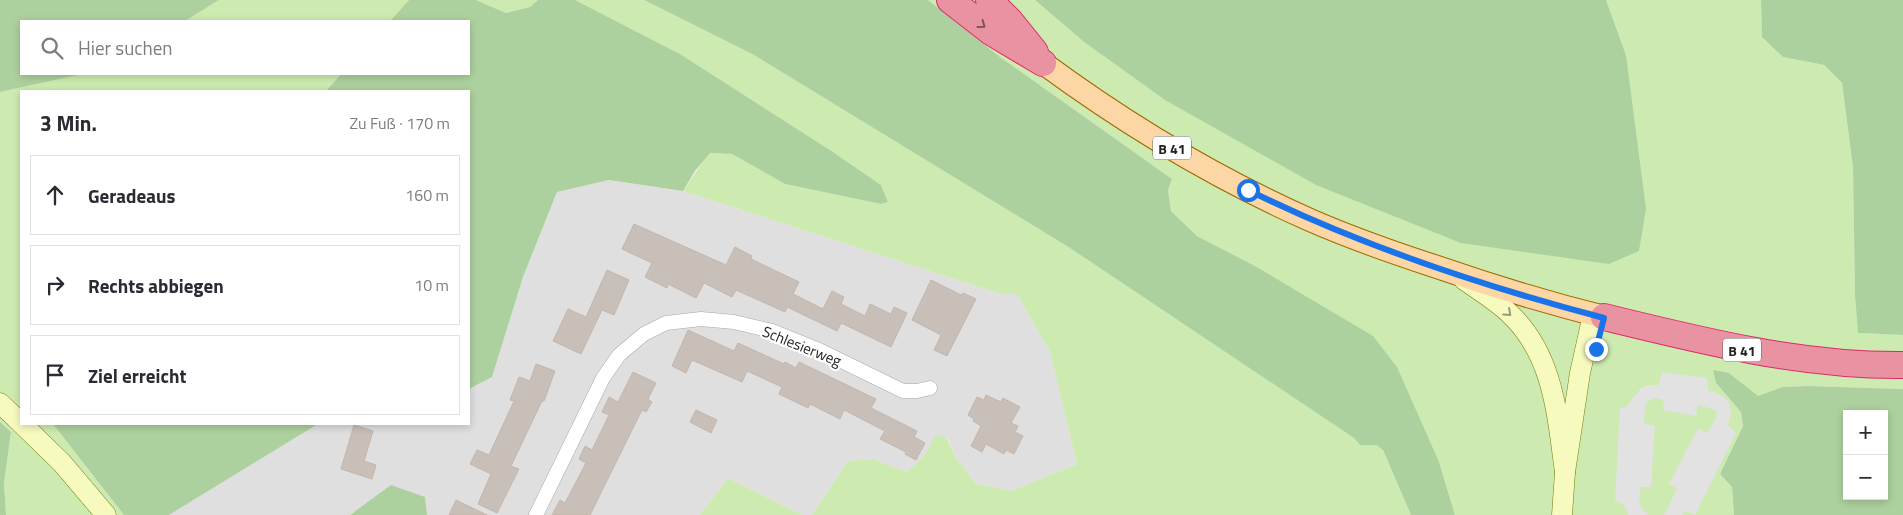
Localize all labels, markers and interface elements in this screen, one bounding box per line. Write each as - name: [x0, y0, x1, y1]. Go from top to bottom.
- one-way arrow: [976, 19, 986, 28]
- search box: [20, 20, 470, 75]
- text: Hier suchen: [78, 33, 173, 62]
- icon: search: [38, 34, 66, 62]
- text: 3 Min.: [40, 107, 97, 139]
- text: Zu Fuß · 170 m: [349, 111, 450, 135]
- road number: B 41: [1153, 136, 1191, 160]
- route start: [1237, 179, 1260, 202]
- icon: ahead: [41, 181, 69, 209]
- text: Geradeaus: [88, 181, 175, 210]
- text: 160 m: [405, 183, 449, 207]
- icon: right: [41, 271, 69, 299]
- text: Rechts abbiegen: [88, 271, 224, 300]
- text: 10 m: [414, 273, 449, 297]
- one-way arrow: [1502, 307, 1511, 316]
- street label: Schlesierweg: [759, 320, 845, 372]
- route end: [1585, 338, 1608, 361]
- road number: B 41: [1723, 338, 1761, 362]
- icon: arrive: [41, 361, 69, 389]
- text: Ziel erreicht: [88, 361, 186, 390]
- map controls: [1843, 410, 1888, 500]
- button: +: [1843, 410, 1888, 455]
- button: −: [1843, 455, 1888, 500]

